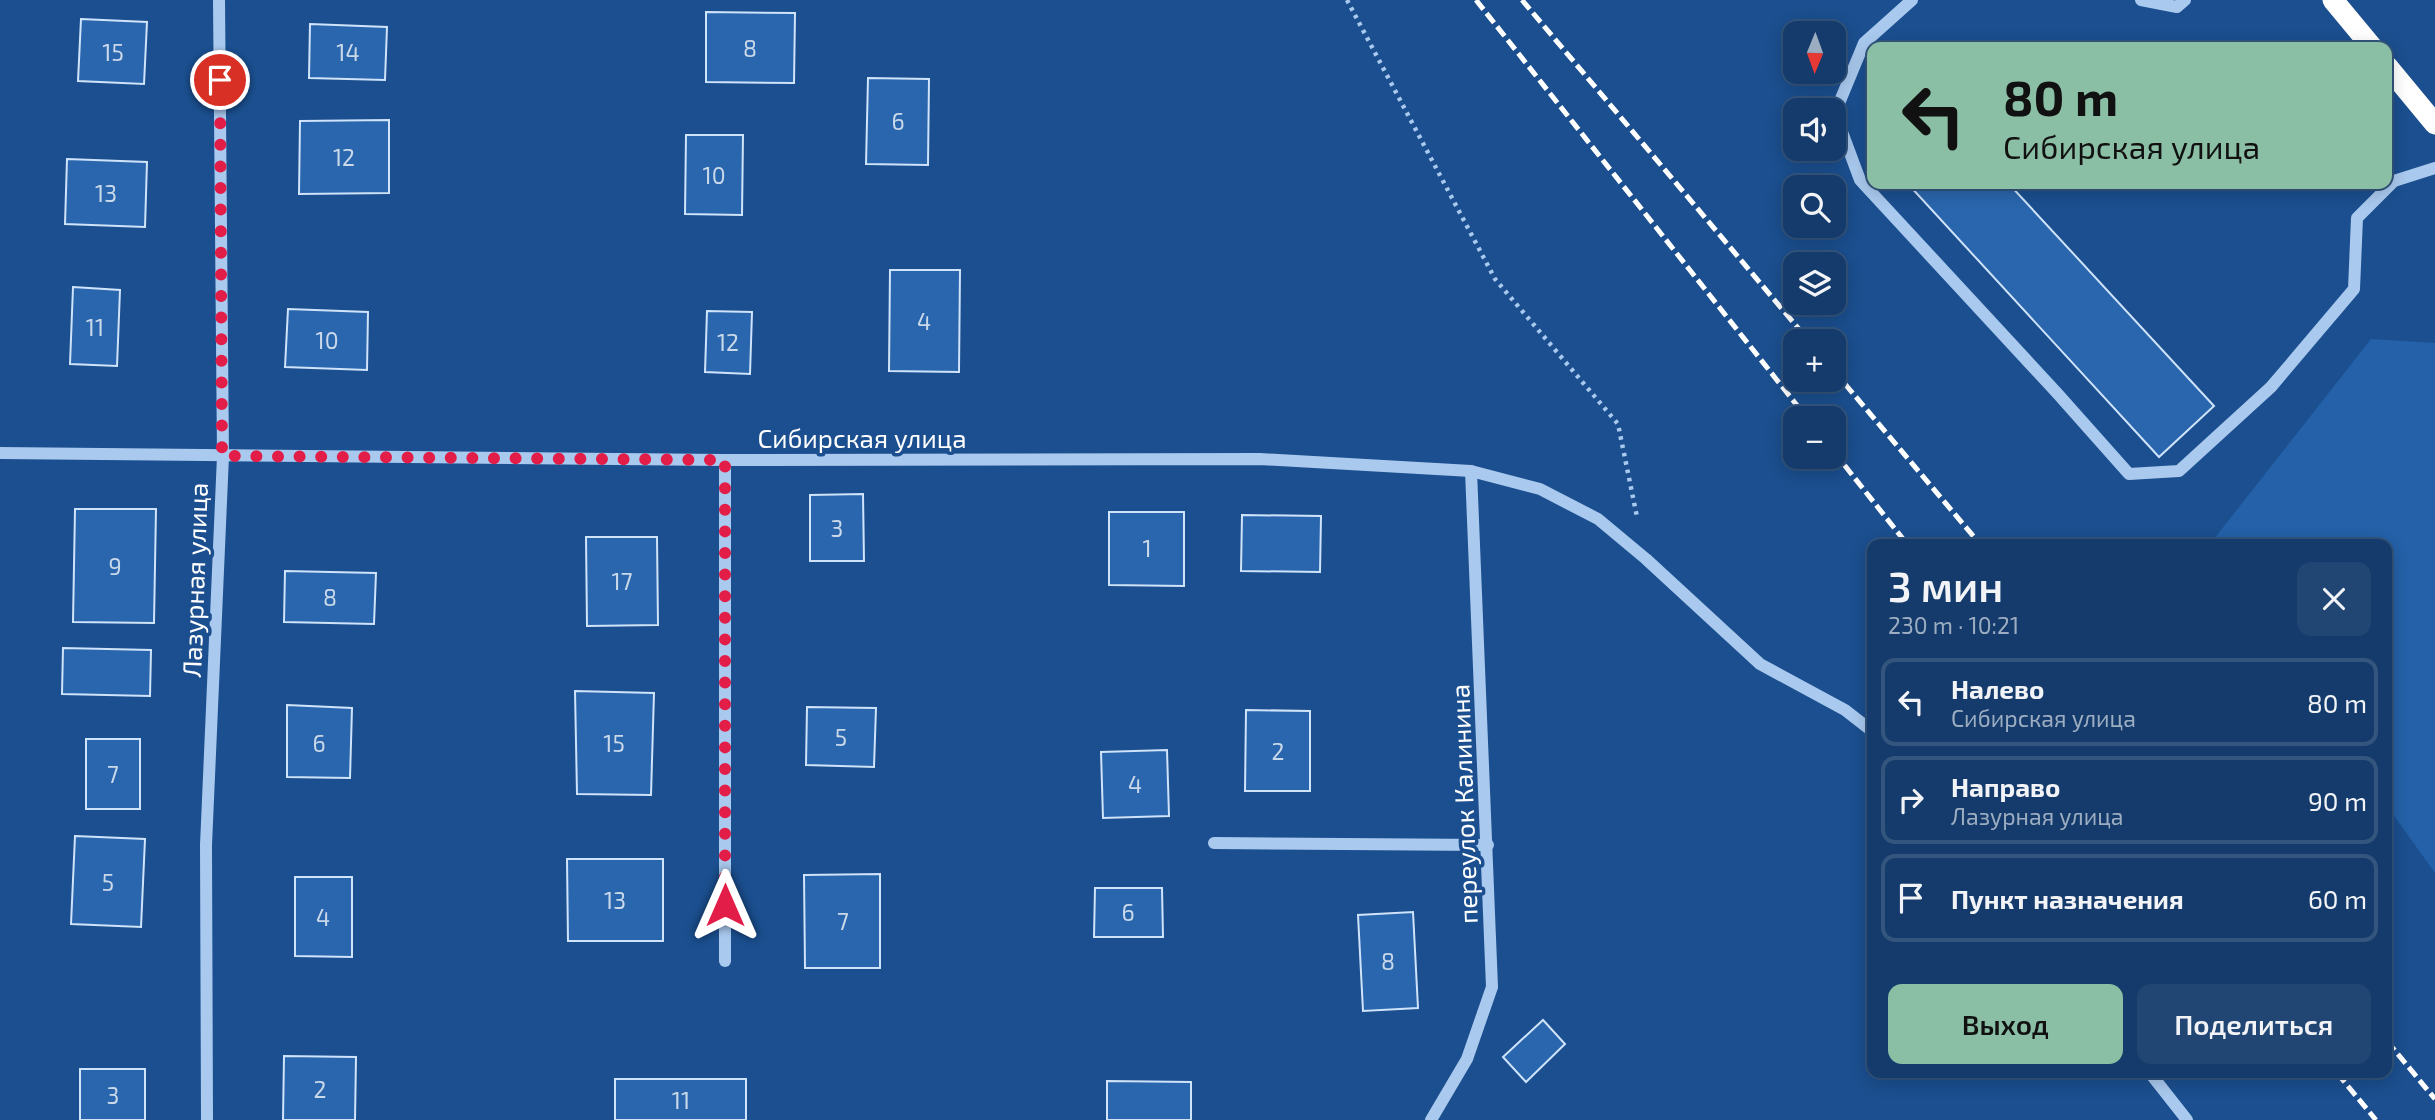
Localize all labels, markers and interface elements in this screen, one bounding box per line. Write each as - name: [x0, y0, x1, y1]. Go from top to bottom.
- north arrow: [1783, 21, 1846, 84]
- map controls: [1783, 21, 1846, 469]
- house number: 8: [743, 34, 757, 62]
- house number: 15: [102, 38, 124, 66]
- house number: 14: [336, 38, 360, 66]
- pin: [190, 50, 250, 110]
- icon: arrive: [201, 61, 239, 99]
- text: 80 m: [2003, 67, 2118, 126]
- icon: left: [1888, 70, 1979, 161]
- button: sound: [1783, 98, 1846, 161]
- house number: 6: [891, 107, 905, 135]
- text: Сибирская улица: [2003, 127, 2260, 165]
- house number: 12: [333, 143, 355, 171]
- house number: 10: [702, 161, 726, 189]
- button: search: [1783, 175, 1846, 238]
- house number: 13: [95, 179, 117, 207]
- button: layers: [1783, 252, 1846, 315]
- house number: 4: [917, 307, 931, 335]
- house number: 11: [86, 313, 104, 341]
- house number: 10: [315, 326, 339, 354]
- house number: 12: [717, 328, 739, 356]
- button: +: [1783, 329, 1846, 392]
- button: −: [1783, 406, 1846, 469]
- street label: Сибирская улица: [757, 422, 967, 454]
- street label: Лазурная улица: [175, 482, 214, 678]
- house number: 3: [831, 514, 843, 542]
- house number: 1: [1142, 534, 1152, 562]
- house number: 9: [108, 552, 122, 580]
- text: 3 мин: [1888, 560, 2003, 610]
- button: close: [2297, 562, 2371, 636]
- house number: 17: [612, 567, 633, 595]
- house number: 8: [323, 583, 337, 611]
- text: 230 m · 10:21: [1888, 611, 2019, 639]
- text: Налево: [1951, 673, 2044, 704]
- icon: left: [1892, 683, 1930, 721]
- street label: переулок Калинина: [1443, 684, 1484, 924]
- text: 80 m: [2307, 687, 2367, 718]
- text: Сибирская улица: [1951, 704, 2136, 732]
- house number: 5: [835, 723, 847, 751]
- house number: 6: [312, 729, 326, 757]
- house number: 15: [603, 729, 625, 757]
- house number: 2: [1272, 737, 1284, 765]
- house number: 7: [107, 760, 119, 788]
- house number: 4: [1128, 770, 1142, 798]
- text: Направо: [1951, 771, 2060, 802]
- icon: right: [1892, 781, 1930, 819]
- text: 90 m: [2308, 785, 2367, 816]
- text: Лазурная улица: [1951, 802, 2124, 830]
- house number: 5: [102, 868, 114, 896]
- position arrow: [688, 868, 762, 942]
- icon: arrive: [1892, 879, 1930, 917]
- text: Пункт назначения: [1951, 883, 2184, 914]
- text: 60 m: [2308, 883, 2367, 914]
- house number: 13: [604, 886, 626, 914]
- house number: 6: [1121, 898, 1135, 926]
- house number: 4: [316, 903, 330, 931]
- house number: 7: [837, 907, 849, 935]
- house number: 8: [1381, 947, 1395, 975]
- button: Выход: [1888, 984, 2123, 1064]
- button: Поделиться: [2137, 984, 2371, 1064]
- house number: 2: [314, 1075, 326, 1103]
- house number: 3: [107, 1081, 119, 1109]
- house number: 11: [672, 1086, 690, 1114]

